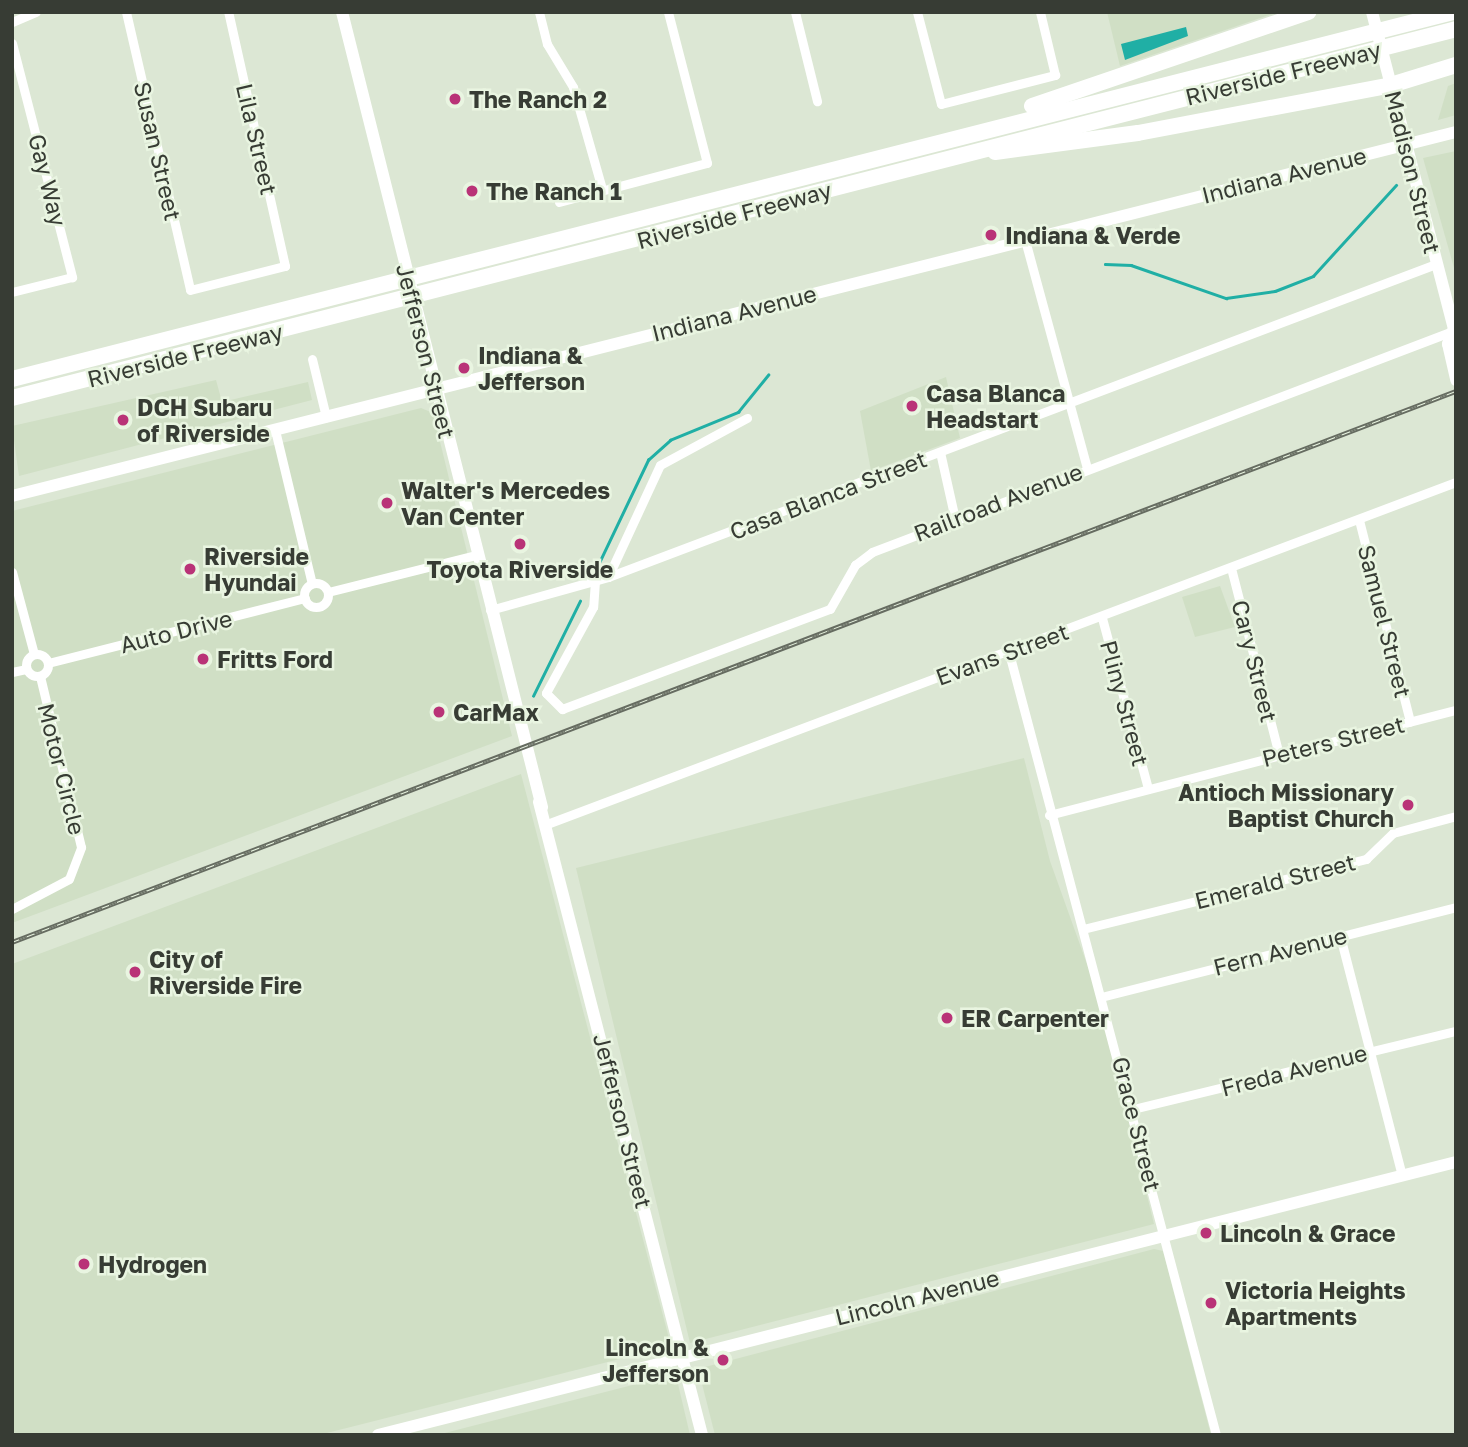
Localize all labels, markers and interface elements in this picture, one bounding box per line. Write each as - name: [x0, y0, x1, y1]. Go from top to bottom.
- street label: Riverside Freeway: [1182, 35, 1384, 111]
- street label: Susan Street: [129, 79, 187, 223]
- street label: Lila Street: [231, 81, 283, 197]
- place label: The Ranch 2: [469, 85, 607, 113]
- street label: Madison Street: [1379, 88, 1447, 256]
- marker: The Ranch 2: [447, 91, 463, 107]
- street label: Gay Way: [23, 131, 73, 229]
- street label: Indiana Avenue: [1199, 141, 1369, 209]
- street label: Riverside Freeway: [634, 176, 834, 254]
- place label: The Ranch 1: [486, 177, 622, 205]
- marker: The Ranch 1: [464, 183, 480, 199]
- place label: Indiana & Verde: [1005, 221, 1180, 249]
- marker: Indiana & Verde: [983, 227, 999, 243]
- street label: Jefferson Street: [391, 261, 461, 441]
- street label: Indiana Avenue: [649, 279, 819, 347]
- street label: Riverside Freeway: [84, 317, 286, 393]
- place label: Indiana & Jefferson: [478, 341, 585, 395]
- marker: Indiana & Jefferson: [456, 360, 472, 376]
- place label: Casa Blanca Headstart: [926, 379, 1065, 433]
- place label: DCH Subaru of Riverside: [137, 393, 272, 447]
- marker: Casa Blanca Headstart: [904, 398, 920, 414]
- marker: DCH Subaru of Riverside: [115, 412, 131, 428]
- street label: Casa Blanca Street: [726, 445, 930, 545]
- street label: Railroad Avenue: [910, 457, 1086, 547]
- place label: Walter's Mercedes Van Center: [401, 476, 610, 530]
- marker: Walter's Mercedes Van Center: [379, 495, 395, 511]
- marker: Toyota Riverside: [512, 536, 528, 552]
- place label: Riverside Hyundai: [204, 542, 309, 596]
- street label: Samuel Street: [1353, 542, 1417, 700]
- place label: Toyota Riverside: [427, 555, 613, 583]
- marker: Riverside Hyundai: [182, 561, 198, 577]
- street label: Cary Street: [1226, 597, 1284, 725]
- street label: Auto Drive: [117, 604, 235, 658]
- street label: Evans Street: [932, 617, 1072, 691]
- street label: Pliny Street: [1095, 637, 1155, 769]
- place label: Fritts Ford: [217, 645, 333, 673]
- marker: Fritts Ford: [195, 651, 211, 667]
- place label: CarMax: [453, 698, 539, 726]
- street label: Motor Circle: [32, 700, 92, 838]
- marker: CarMax: [431, 704, 447, 720]
- street label: Peters Street: [1259, 710, 1407, 772]
- place label: Antioch Missionary Baptist Church: [1178, 778, 1394, 832]
- marker: Antioch Missionary Baptist Church: [1400, 797, 1416, 813]
- street label: Emerald Street: [1192, 848, 1358, 914]
- street label: Fern Avenue: [1210, 921, 1350, 981]
- place label: City of Riverside Fire: [149, 945, 302, 999]
- marker: City of Riverside Fire: [127, 964, 143, 980]
- place label: ER Carpenter: [961, 1004, 1109, 1032]
- marker: ER Carpenter: [939, 1010, 955, 1026]
- street label: Jefferson Street: [588, 1031, 658, 1211]
- street label: Freda Avenue: [1218, 1038, 1370, 1102]
- street label: Grace Street: [1107, 1054, 1167, 1194]
- place label: Lincoln & Grace: [1220, 1219, 1395, 1247]
- marker: Lincoln & Grace: [1198, 1225, 1214, 1241]
- place label: Hydrogen: [98, 1250, 207, 1278]
- marker: Hydrogen: [76, 1256, 92, 1272]
- street label: Lincoln Avenue: [832, 1263, 1002, 1331]
- place label: Victoria Heights Apartments: [1225, 1276, 1406, 1330]
- marker: Victoria Heights Apartments: [1203, 1295, 1219, 1311]
- place label: Lincoln & Jefferson: [602, 1333, 709, 1387]
- marker: Lincoln & Jefferson: [715, 1352, 731, 1368]

